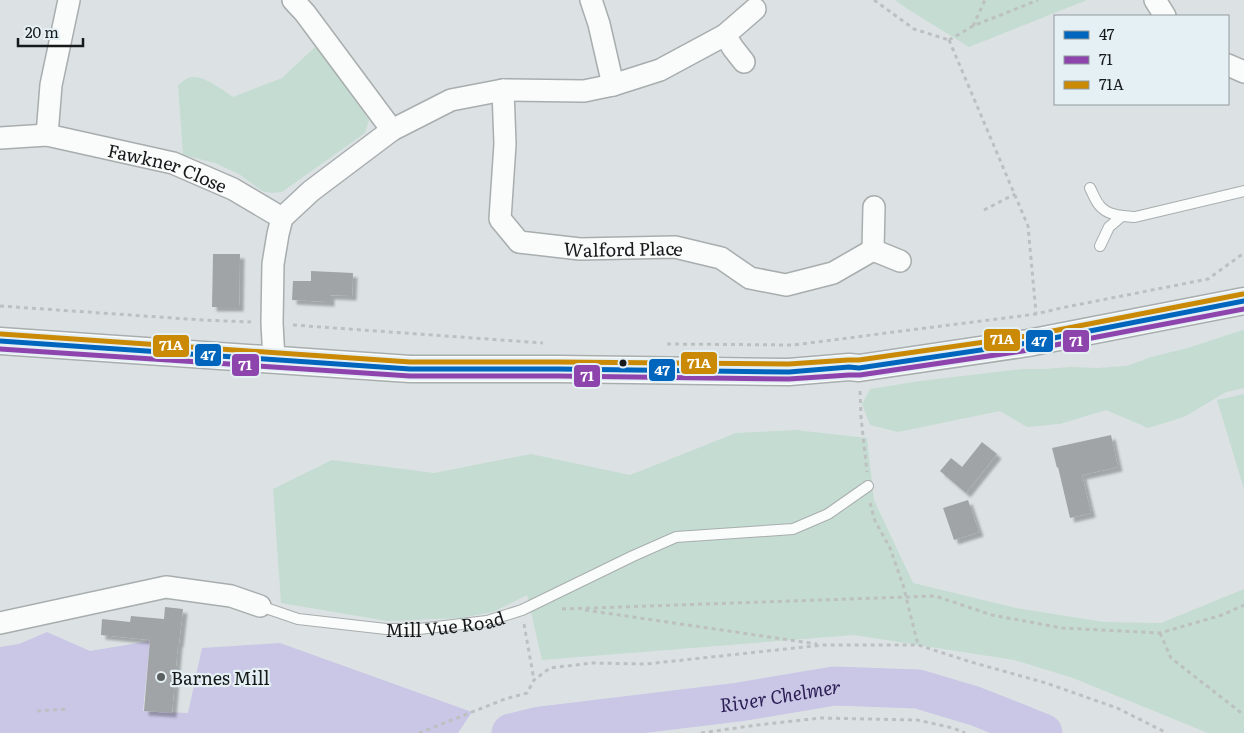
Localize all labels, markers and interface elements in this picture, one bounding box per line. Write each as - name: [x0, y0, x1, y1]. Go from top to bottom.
- scale bar: [18, 15, 82, 47]
- legend: [1054, 15, 1229, 105]
- text: 20 m: [25, 20, 59, 43]
- text: 47: [1099, 22, 1115, 45]
- text: 71: [1099, 47, 1113, 70]
- text: 71A: [1099, 72, 1124, 95]
- street label: Fawkner Close: [105, 135, 232, 198]
- street label: Walford Place: [562, 234, 686, 263]
- line badge: 71A: [983, 328, 1021, 352]
- text: 71A: [990, 328, 1014, 348]
- line badge: 47: [1025, 329, 1054, 353]
- line badge: 71: [1062, 329, 1090, 353]
- text: 47: [1031, 330, 1047, 350]
- text: 71: [1069, 330, 1083, 350]
- line badge: 71A: [152, 334, 190, 358]
- text: 71A: [159, 334, 183, 354]
- line badge: 47: [194, 343, 222, 367]
- text: 47: [200, 344, 216, 364]
- line badge: 71A: [680, 351, 718, 375]
- text: 71A: [687, 352, 711, 372]
- line badge: 71: [231, 353, 260, 377]
- text: 71: [238, 354, 252, 374]
- unlabelled marker: [618, 358, 628, 368]
- line badge: 47: [648, 358, 676, 382]
- text: 47: [654, 359, 670, 379]
- line badge: 71: [573, 364, 601, 388]
- text: 71: [580, 365, 594, 385]
- street label: Mill Vue Road: [386, 603, 508, 643]
- place label: Barnes Mill: [171, 664, 269, 691]
- marker: Barnes Mill: [155, 671, 167, 683]
- water label: River Chelmer: [718, 672, 841, 718]

